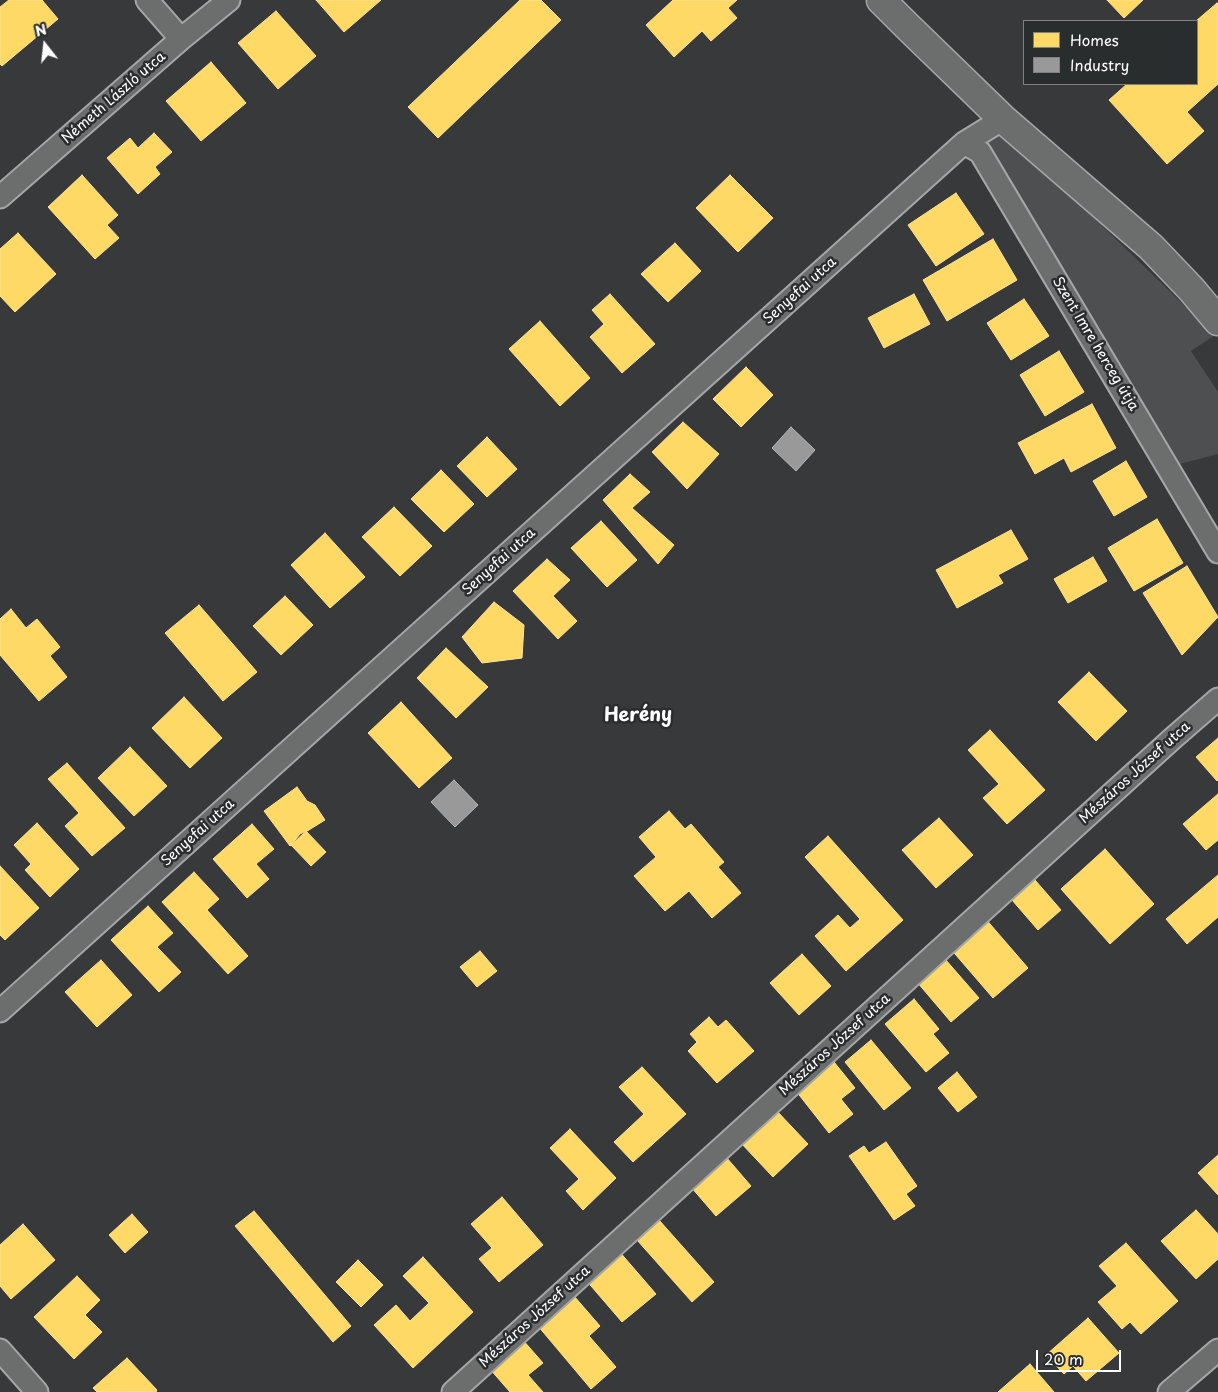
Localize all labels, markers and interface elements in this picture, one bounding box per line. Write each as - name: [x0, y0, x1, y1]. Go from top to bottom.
- text: N: [33, 18, 49, 42]
- north arrow: [20, 20, 70, 70]
- legend: [1023, 20, 1198, 85]
- text: Homes: [1070, 28, 1119, 51]
- street label: Németh László utca: [59, 48, 169, 148]
- text: Industry: [1070, 53, 1129, 76]
- street label: Senyefai utca: [760, 254, 840, 328]
- street label: Szent Imre herceg útja: [1048, 274, 1142, 414]
- street label: Senyefai utca: [459, 525, 539, 599]
- district label: Herény: [604, 705, 672, 727]
- street label: Mészáros József utca: [1076, 719, 1194, 827]
- street label: Senyefai utca: [158, 796, 238, 870]
- street label: Mészáros József utca: [776, 991, 894, 1099]
- street label: Mészáros József utca: [476, 1263, 594, 1371]
- scale bar: [1038, 1340, 1123, 1372]
- text: 20 m: [1044, 1347, 1083, 1370]

